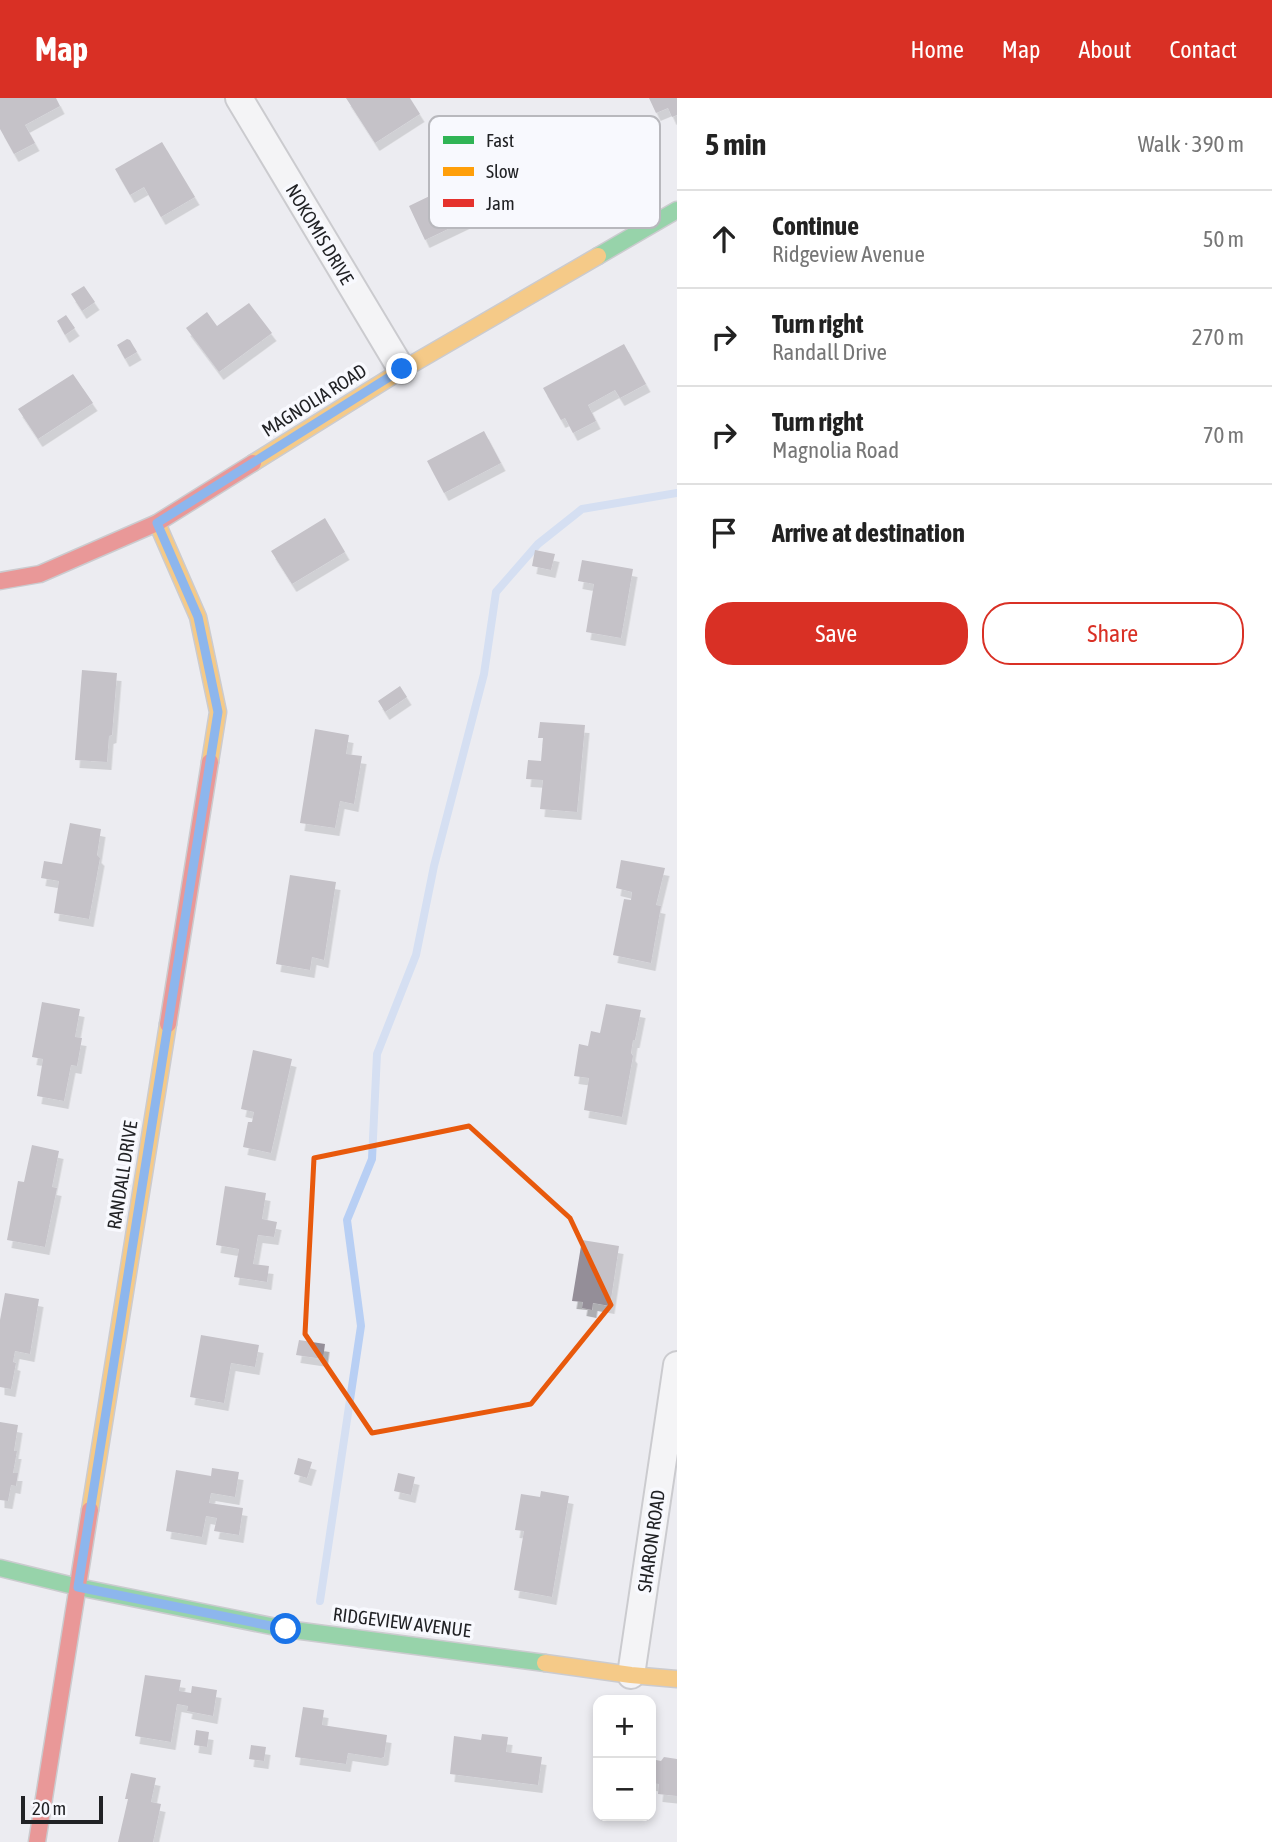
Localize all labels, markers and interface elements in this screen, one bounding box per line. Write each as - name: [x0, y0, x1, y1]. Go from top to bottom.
- text: Map: [35, 30, 88, 68]
- text: Home: [910, 36, 964, 63]
- text: Map: [1002, 36, 1040, 63]
- text: About: [1078, 36, 1131, 63]
- text: Contact: [1169, 36, 1237, 63]
- legend: [429, 116, 660, 228]
- text: 5 min: [705, 127, 766, 161]
- text: Fast: [486, 129, 514, 151]
- text: Walk · 390 m: [1138, 131, 1244, 157]
- text: Slow: [486, 160, 520, 182]
- street label: NOKOMIS DRIVE: [282, 180, 358, 288]
- text: Jam: [486, 192, 515, 214]
- text: Continue: [772, 211, 859, 241]
- icon: ahead: [705, 220, 743, 258]
- text: 50 m: [1203, 226, 1244, 252]
- text: Ridgeview Avenue: [772, 241, 925, 267]
- text: Turn right: [772, 309, 863, 339]
- icon: right: [705, 318, 743, 356]
- text: 270 m: [1192, 324, 1244, 350]
- text: Randall Drive: [772, 339, 887, 365]
- route end: [386, 353, 417, 384]
- street label: MAGNOLIA ROAD: [258, 359, 370, 441]
- text: Turn right: [772, 407, 863, 437]
- icon: right: [705, 416, 743, 454]
- text: 70 m: [1203, 422, 1244, 448]
- text: Magnolia Road: [772, 437, 899, 463]
- icon: arrive: [705, 514, 743, 552]
- text: Arrive at destination: [772, 518, 965, 548]
- button: Save: [705, 602, 968, 665]
- button: Share: [982, 602, 1244, 665]
- street label: RANDALL DRIVE: [103, 1119, 141, 1231]
- street label: SHARON ROAD: [633, 1489, 669, 1593]
- street label: RIDGEVIEW AVENUE: [332, 1603, 472, 1641]
- route start: [270, 1613, 301, 1644]
- map controls: [593, 1695, 656, 1821]
- button: +: [593, 1695, 656, 1758]
- button: −: [593, 1758, 656, 1821]
- scale bar: [21, 1793, 103, 1825]
- text: 20 m: [32, 1797, 66, 1819]

